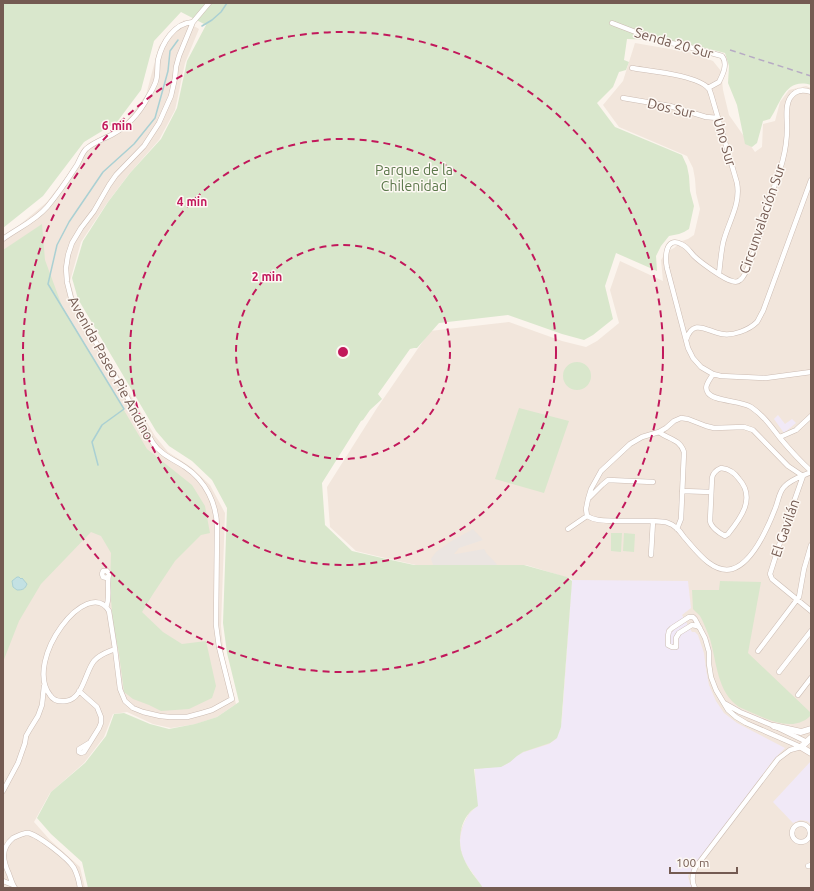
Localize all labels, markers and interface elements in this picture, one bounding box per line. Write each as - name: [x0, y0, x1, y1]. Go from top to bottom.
- street label: Senda 20 Sur: [633, 24, 716, 62]
- street label: Dos Sur: [646, 95, 697, 121]
- street label: Uno Sur: [710, 116, 740, 169]
- text: 6 min: [102, 119, 132, 132]
- park label: Parque de la Chilenidad: [375, 162, 453, 194]
- street label: Circunvalación Sur: [736, 162, 788, 276]
- text: 4 min: [177, 195, 207, 208]
- text: 2 min: [252, 270, 282, 283]
- street label: Avenida Paseo Pie Andino: [65, 293, 157, 443]
- centre of rings: [336, 345, 350, 359]
- street label: El Gavilán: [768, 497, 802, 559]
- scale bar: [670, 849, 737, 875]
- text: 100 m: [676, 856, 709, 869]

